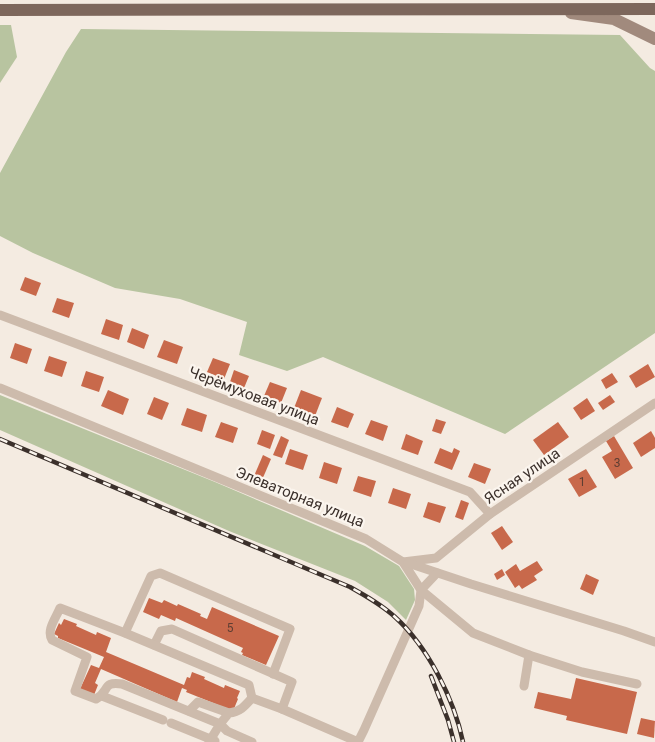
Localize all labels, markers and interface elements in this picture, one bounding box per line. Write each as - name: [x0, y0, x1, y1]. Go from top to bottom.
- street label: Черёмуховая улица: [186, 363, 322, 429]
- street label: Ясная улица: [481, 444, 563, 508]
- house number: 3: [614, 456, 620, 470]
- street label: Элеваторная улица: [233, 463, 367, 531]
- house number: 1: [579, 475, 585, 489]
- house number: 5: [227, 621, 234, 635]

